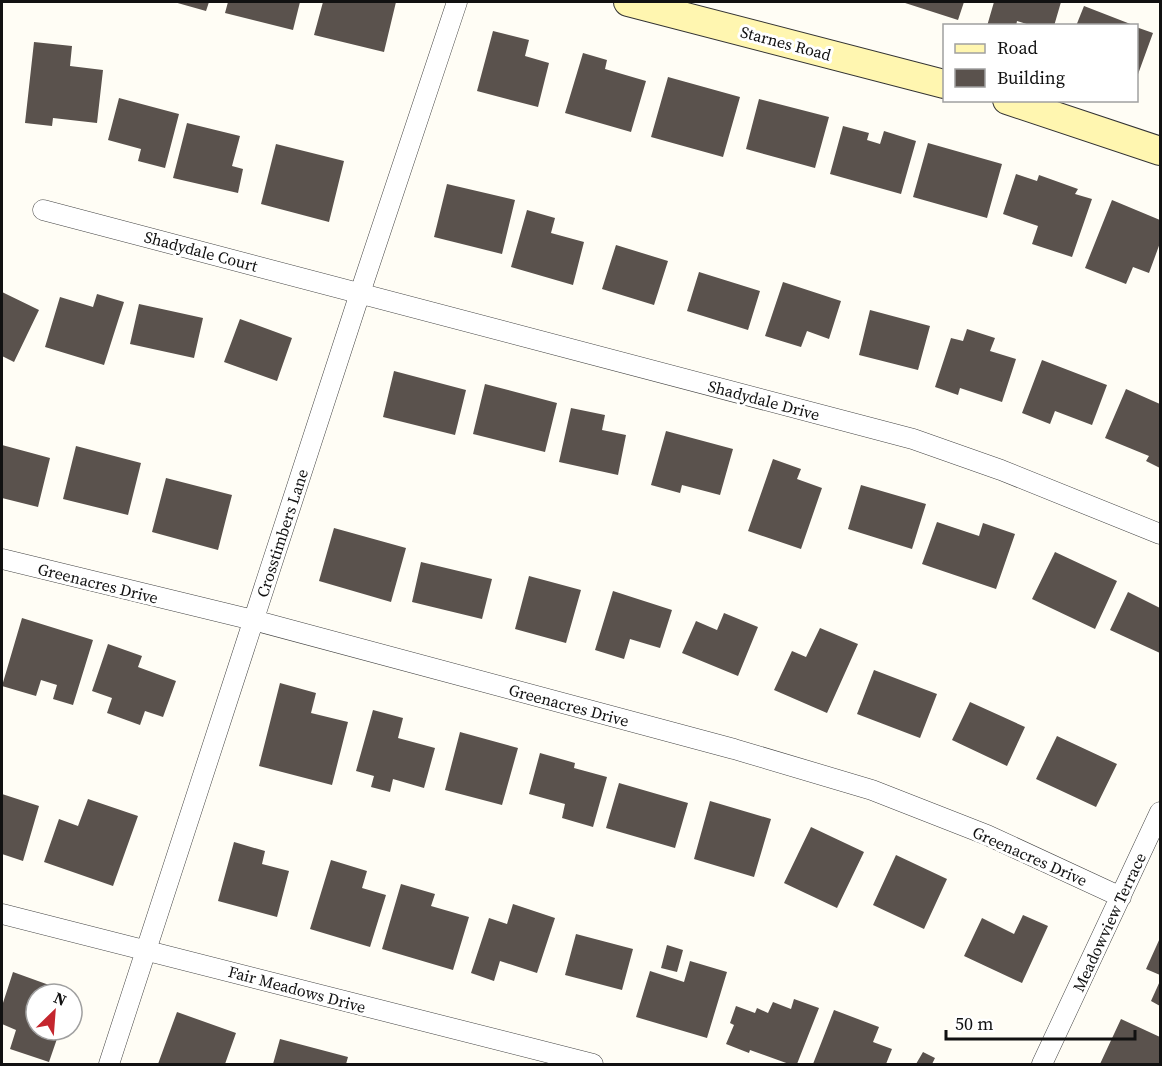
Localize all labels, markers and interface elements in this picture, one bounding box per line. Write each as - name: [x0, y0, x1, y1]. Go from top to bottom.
- street label: Starnes Road: [738, 20, 834, 66]
- legend: [943, 24, 1138, 102]
- text: Road: [997, 35, 1038, 60]
- text: Building: [997, 65, 1065, 90]
- street label: Shadydale Court: [142, 225, 261, 277]
- street label: Shadydale Drive: [706, 375, 822, 425]
- street label: Crosstimbers Lane: [251, 466, 313, 600]
- street label: Greenacres Drive: [35, 557, 161, 609]
- street label: Greenacres Drive: [506, 678, 632, 732]
- street label: Greenacres Drive: [969, 821, 1091, 891]
- street label: Meadowview Terrace: [1067, 849, 1151, 995]
- street label: Fair Meadows Drive: [226, 960, 368, 1018]
- north arrow: [24, 982, 84, 1042]
- text: N: [50, 986, 71, 1011]
- scale bar: [946, 1003, 1135, 1041]
- text: 50 m: [955, 1011, 993, 1036]

